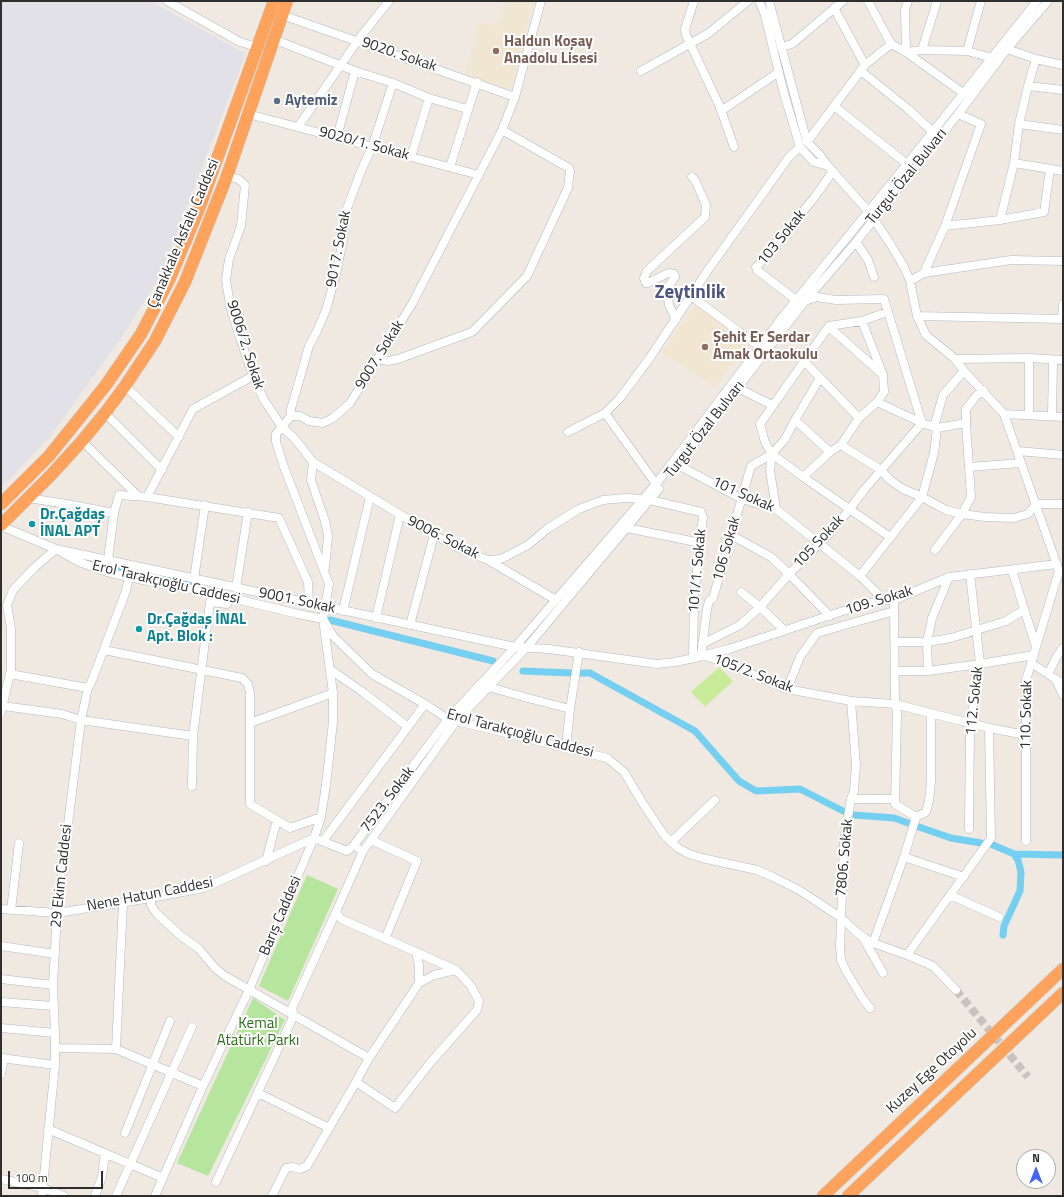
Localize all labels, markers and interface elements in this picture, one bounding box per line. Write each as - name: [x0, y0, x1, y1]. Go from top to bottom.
- place label: Haldun Koşay Anadolu Lisesi: [504, 33, 597, 68]
- street label: 9020. Sokak: [359, 34, 439, 76]
- marker: Haldun Koşay Anadolu Lisesi: [491, 46, 501, 56]
- place label: Aytemiz: [285, 92, 338, 110]
- marker: Aytemiz: [272, 96, 282, 106]
- street label: 9020/1. Sokak: [317, 123, 411, 165]
- street label: Turgut Özal Bulvarı: [863, 125, 951, 229]
- street label: Çanakkale Asfaltı Caddesi: [144, 157, 224, 311]
- street label: 103 Sokak: [754, 207, 810, 269]
- street label: 9017. Sokak: [323, 209, 355, 289]
- district label: Zeytinlik: [654, 282, 726, 304]
- street label: 9006/2. Sokak: [222, 298, 268, 392]
- street label: 9007. Sokak: [352, 317, 408, 393]
- place label: Şehit Er Serdar Amak Ortaokulu: [713, 329, 818, 364]
- marker: Şehit Er Serdar Amak Ortaokulu: [700, 342, 710, 352]
- street label: Turgut Özal Bulvarı: [661, 378, 749, 482]
- street label: 101 Sokak: [709, 473, 777, 517]
- place label: Dr.Çağdaş İNAL APT: [40, 506, 105, 541]
- street label: 9006. Sokak: [404, 512, 482, 564]
- street label: 105 Sokak: [790, 512, 848, 572]
- street label: 106 Sokak: [709, 515, 745, 583]
- marker: Dr.Çağdaş İNAL APT: [27, 519, 37, 529]
- street label: 101/1. Sokak: [685, 528, 711, 614]
- street label: Erol Tarakçıoğlu Caddesi: [90, 557, 242, 609]
- street label: 109. Sokak: [843, 582, 915, 620]
- street label: 9001. Sokak: [257, 584, 337, 618]
- place label: Dr.Çağdaş İNAL Apt. Blok :: [147, 611, 246, 646]
- marker: Dr.Çağdaş İNAL Apt. Blok :: [134, 624, 144, 634]
- street label: 105/2. Sokak: [710, 651, 796, 697]
- street label: 112. Sokak: [962, 665, 988, 737]
- street label: 110. Sokak: [1017, 680, 1037, 750]
- street label: Erol Tarakçıoğlu Caddesi: [445, 706, 595, 762]
- street label: 7523. Sokak: [357, 763, 419, 837]
- street label: 7806. Sokak: [833, 818, 857, 898]
- street label: 29 Ekim Caddesi: [48, 823, 76, 929]
- street label: Barış Caddesi: [256, 873, 306, 959]
- street label: Nene Hatun Caddesi: [85, 874, 215, 916]
- park label: Kemal Atatürk Parkı: [217, 1015, 299, 1050]
- street label: Kuzey Ege Otoyolu: [883, 1024, 981, 1118]
- north arrow: [1016, 1149, 1056, 1189]
- text: N: [1032, 1150, 1040, 1166]
- scale bar: [10, 1163, 105, 1189]
- text: 100 m: [15, 1168, 48, 1187]

